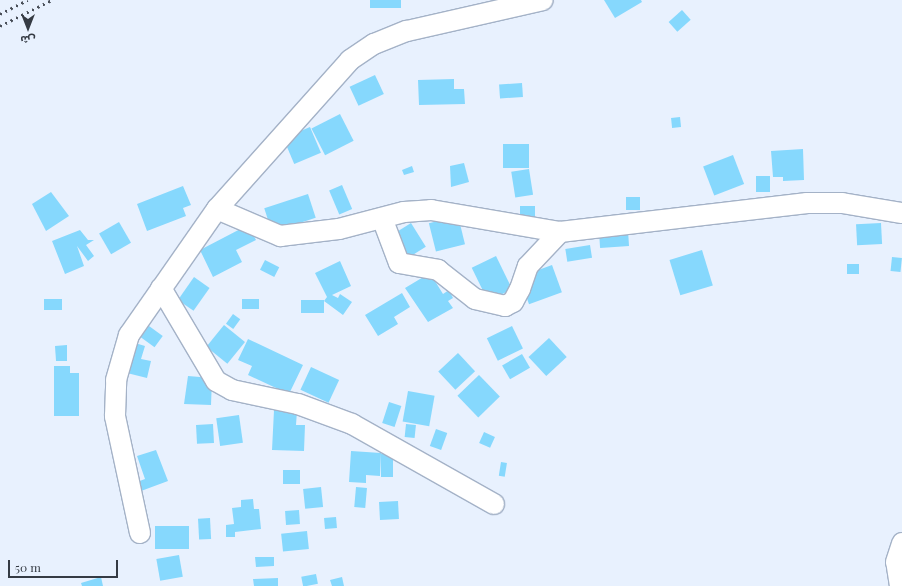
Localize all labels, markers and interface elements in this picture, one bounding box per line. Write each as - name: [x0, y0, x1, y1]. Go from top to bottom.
- north arrow: [8, 8, 48, 48]
- text: ش: [20, 33, 36, 48]
- scale bar: [10, 552, 120, 578]
- text: 50 m: [15, 559, 41, 575]

